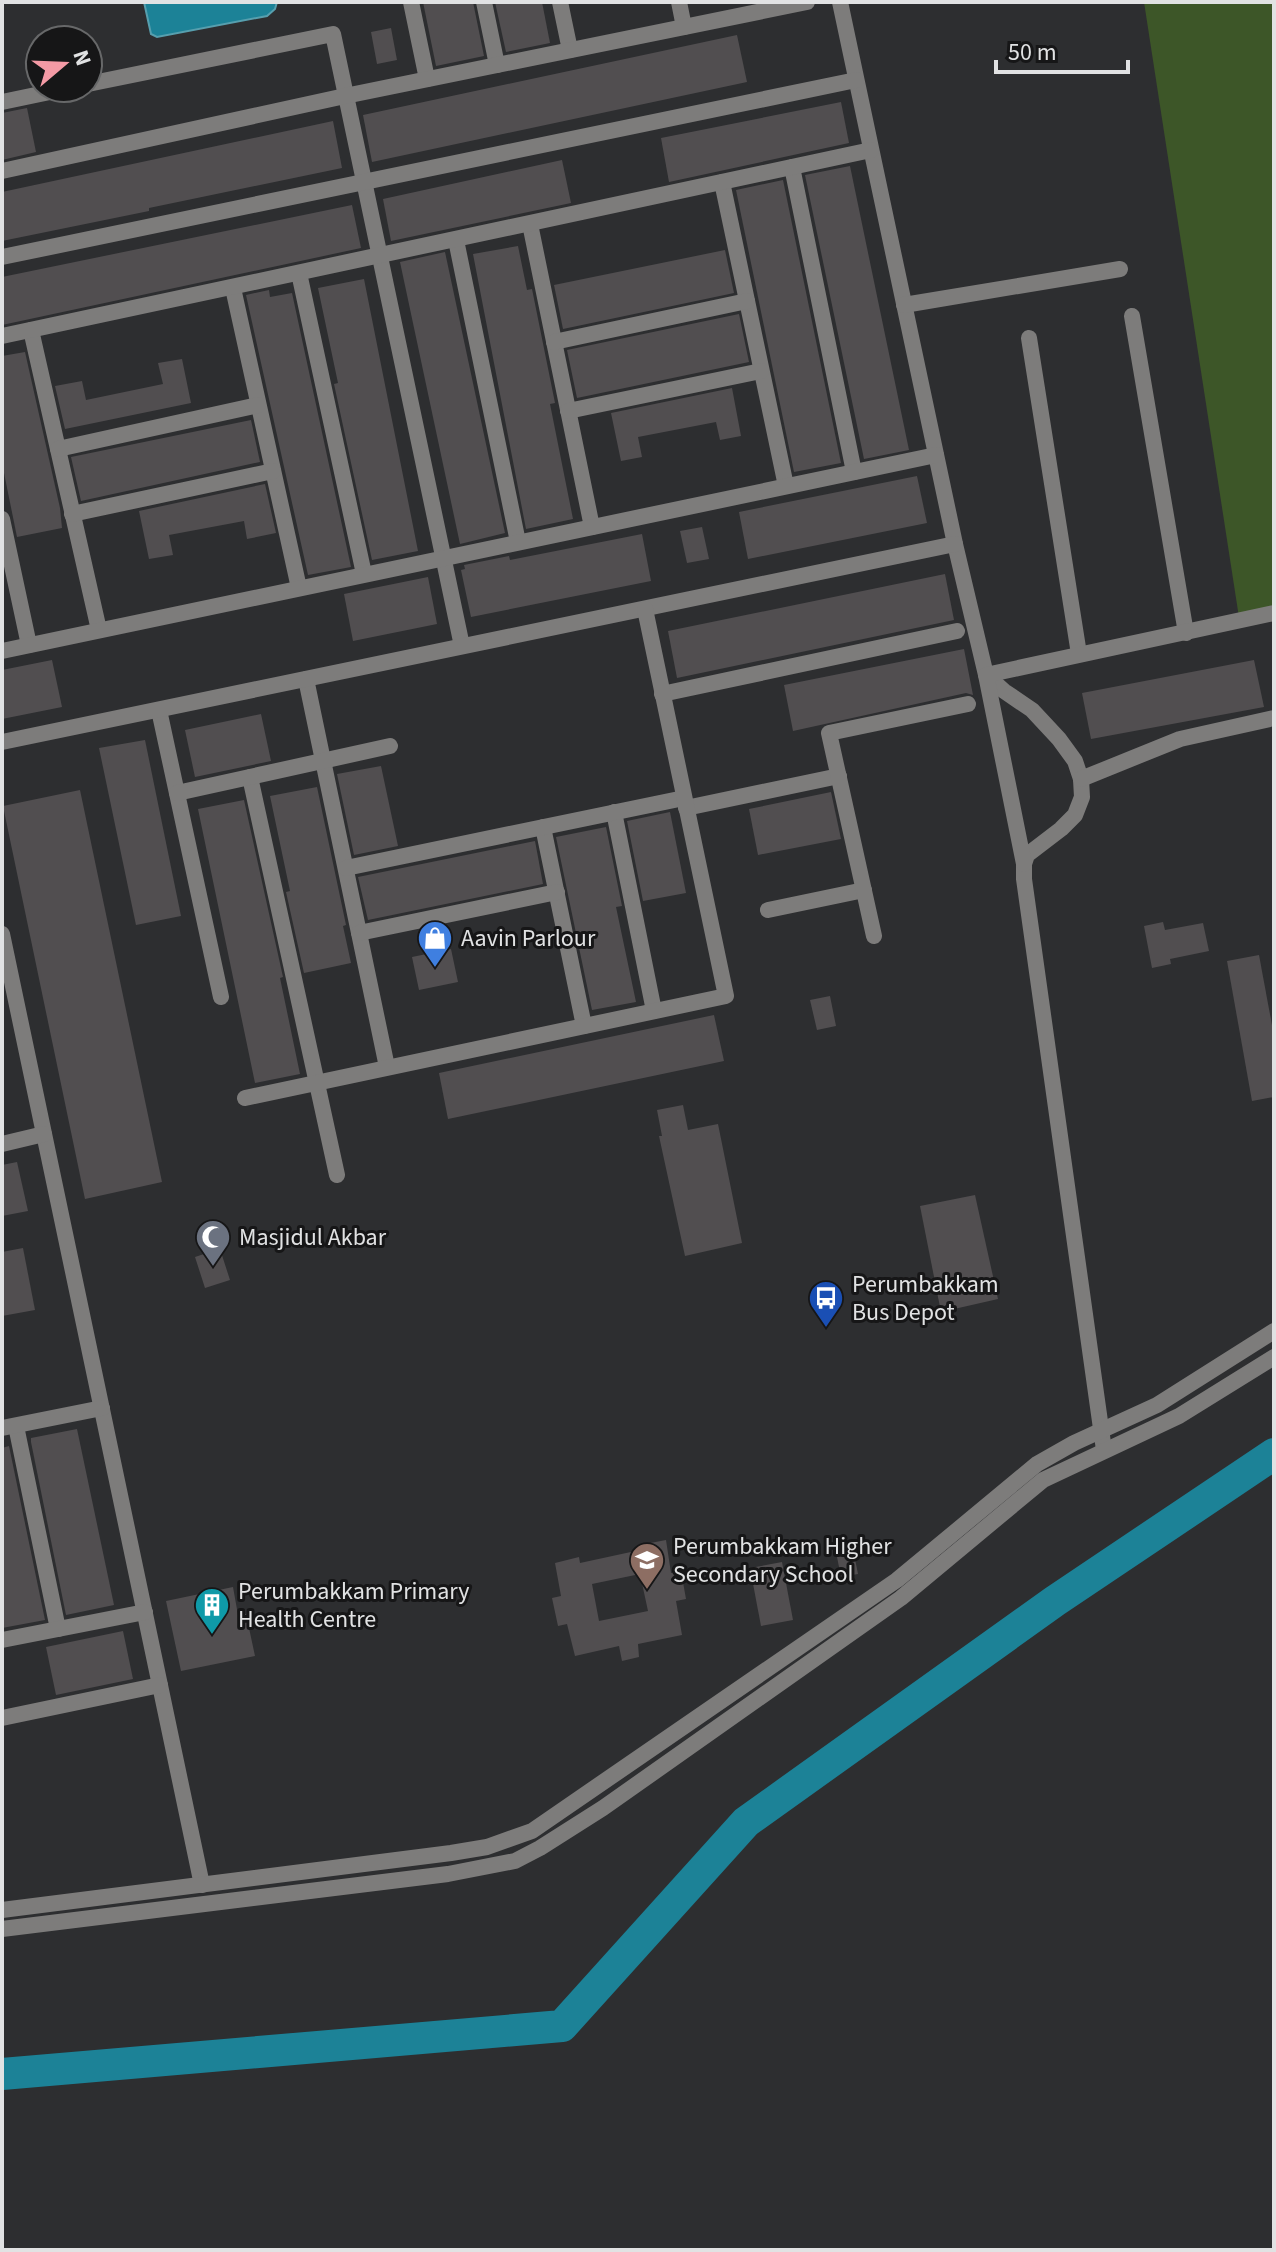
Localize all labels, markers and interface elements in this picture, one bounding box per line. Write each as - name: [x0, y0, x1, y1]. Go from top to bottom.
- north arrow: [24, 24, 104, 104]
- scale bar: [996, 24, 1128, 74]
- text: 50 m: [1008, 35, 1057, 70]
- text: N: [64, 46, 99, 70]
- shop icon: Aavin Parlour: [416, 919, 454, 969]
- place label: Aavin Parlour: [461, 921, 596, 956]
- mosque icon: Masjidul Akbar: [194, 1218, 232, 1268]
- place label: Masjidul Akbar: [239, 1220, 387, 1255]
- place label: Perumbakkam Bus Depot: [852, 1267, 999, 1330]
- bus stop icon: Perumbakkam Bus Depot: [807, 1279, 845, 1329]
- place label: Perumbakkam Higher Secondary School: [673, 1529, 892, 1592]
- school or university icon: Perumbakkam Higher Secondary School: [628, 1541, 666, 1591]
- place label: Perumbakkam Primary Health Centre: [238, 1574, 470, 1637]
- building icon: Perumbakkam Primary Health Centre: [193, 1586, 231, 1636]

